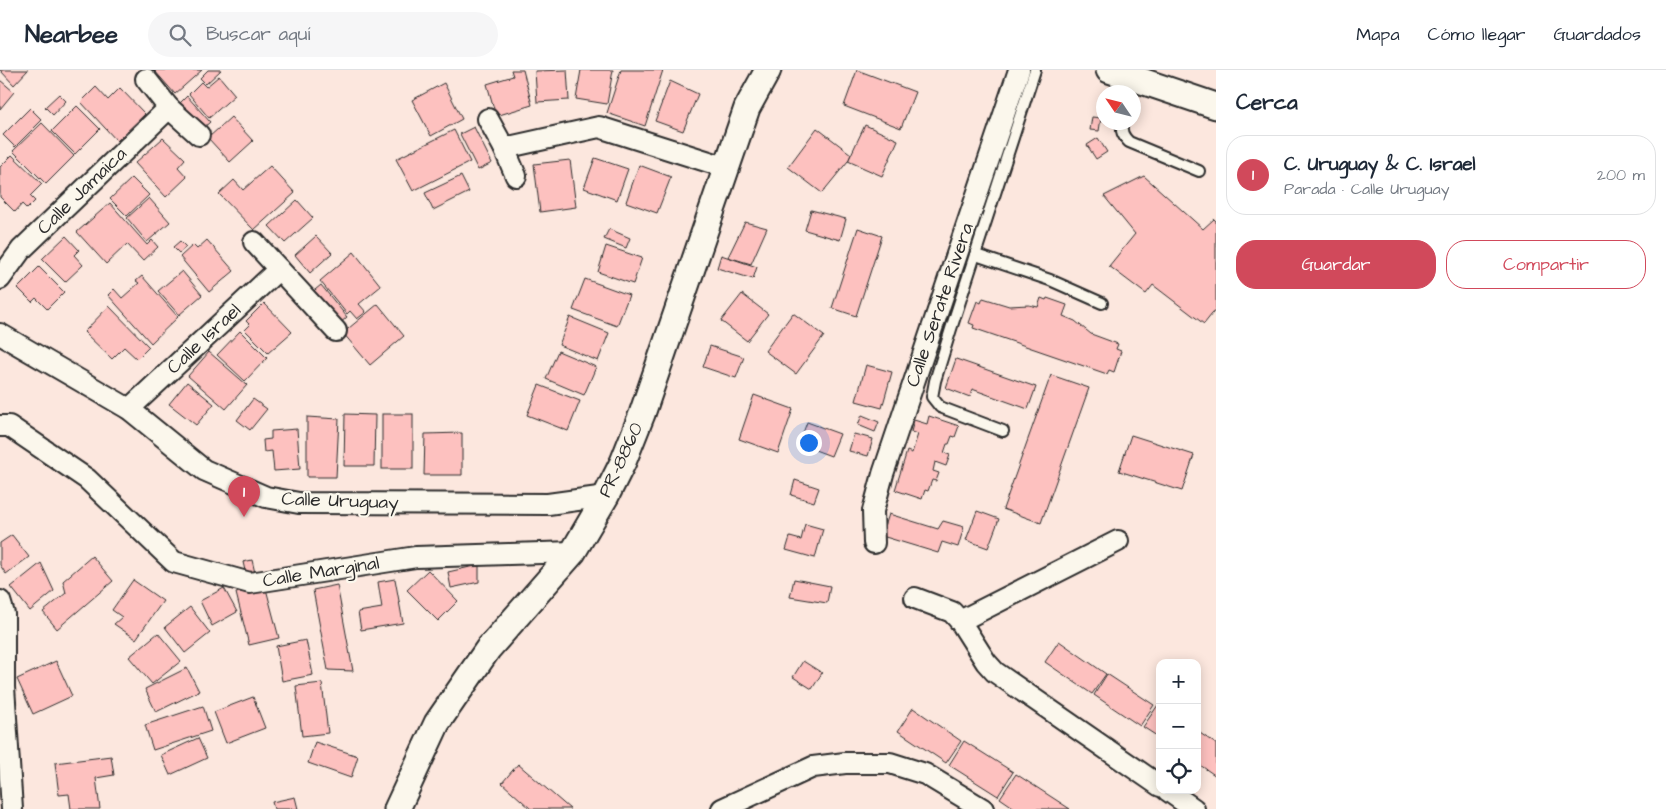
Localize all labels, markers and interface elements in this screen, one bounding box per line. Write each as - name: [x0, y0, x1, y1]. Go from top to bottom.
- search box: [148, 12, 498, 57]
- text: Nearbee: [25, 18, 118, 52]
- icon: search: [166, 21, 194, 49]
- text: Buscar aquí: [206, 21, 310, 48]
- text: Mapa: [1356, 22, 1400, 47]
- text: Cómo llegar: [1428, 22, 1526, 47]
- text: Guardados: [1554, 22, 1641, 47]
- north arrow: [1096, 85, 1141, 130]
- text: Cerca: [1236, 88, 1298, 117]
- street label: Calle Jamaica: [31, 141, 133, 241]
- text: C. Uruguay & C. Israel: [1284, 151, 1476, 178]
- text: 1: [1252, 164, 1254, 186]
- text: 200 m: [1597, 164, 1645, 186]
- text: Parada · Calle Uruguay: [1284, 178, 1450, 200]
- street label: Calle Serate Rivera: [899, 219, 981, 391]
- button: Guardar: [1236, 240, 1436, 289]
- button: Compartir: [1446, 240, 1646, 289]
- street label: Calle Israel: [161, 297, 247, 381]
- street label: PR-8860: [592, 418, 650, 502]
- your location: [796, 430, 822, 456]
- pin: 1: [228, 476, 260, 517]
- street label: Calle Uruguay: [281, 485, 400, 518]
- street label: Calle Marginal: [261, 549, 381, 596]
- map controls: [1156, 659, 1201, 794]
- button: +: [1156, 659, 1201, 704]
- button: −: [1156, 704, 1201, 749]
- button: locate: [1156, 749, 1201, 794]

